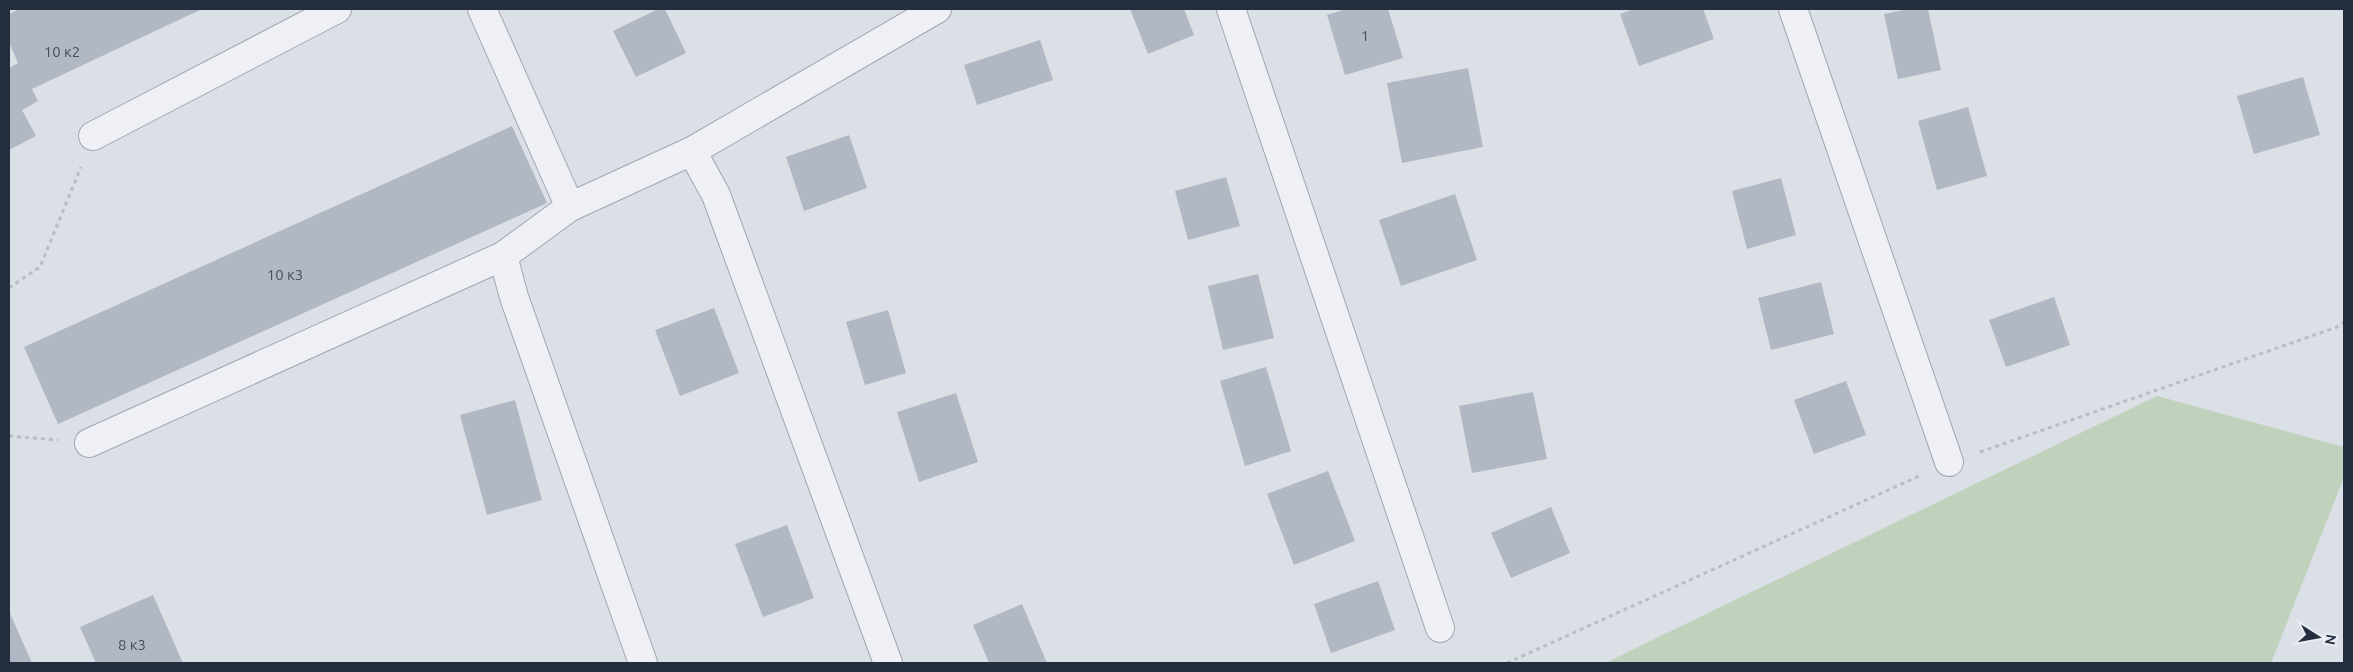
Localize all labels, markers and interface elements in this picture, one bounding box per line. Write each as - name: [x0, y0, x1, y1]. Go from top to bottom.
- house number: 1: [1361, 27, 1369, 44]
- house number: 10 к2: [44, 43, 80, 60]
- house number: 10 к3: [267, 266, 303, 283]
- north arrow: [2293, 612, 2343, 662]
- text: N: [2322, 633, 2340, 646]
- house number: 8 к3: [118, 636, 146, 653]

